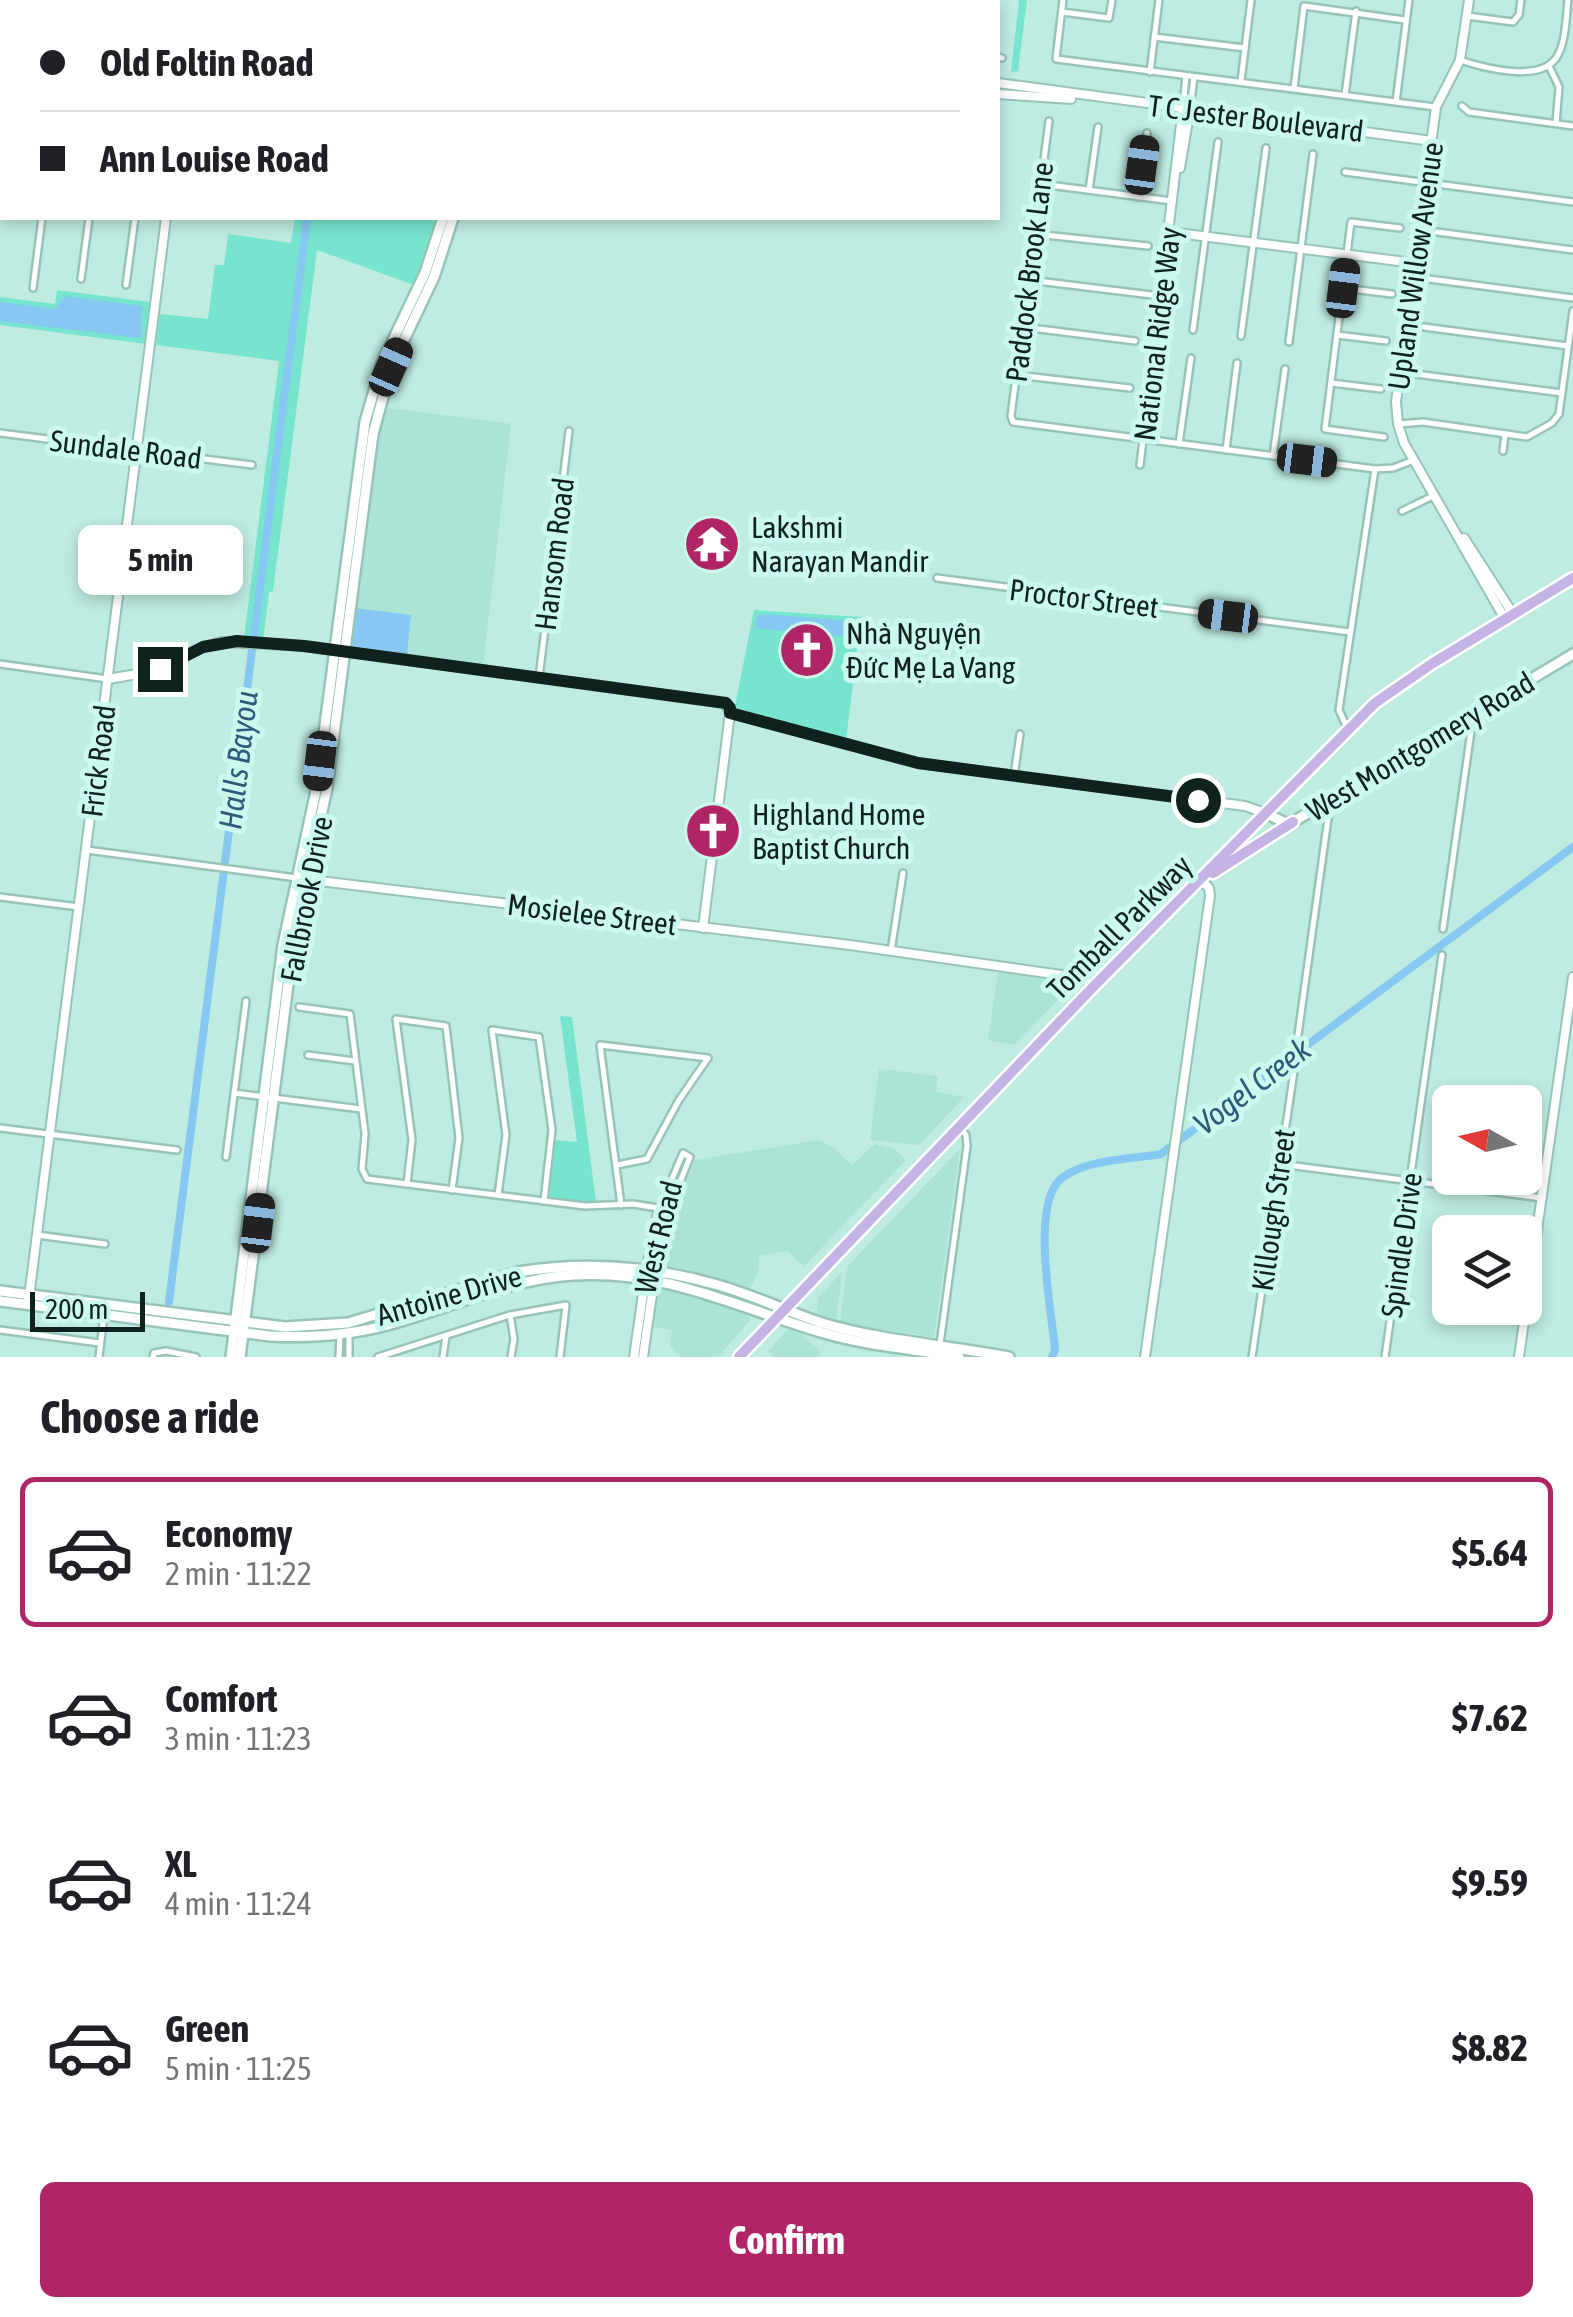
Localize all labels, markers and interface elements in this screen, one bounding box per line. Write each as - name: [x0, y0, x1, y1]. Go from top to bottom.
- text: Old Foltin Road: [100, 41, 313, 84]
- street label: T C Jester Boulevard: [1146, 88, 1366, 148]
- car: [1123, 133, 1161, 197]
- text: Ann Louise Road: [100, 137, 329, 180]
- street label: Upland Willow Avenue: [1381, 140, 1449, 392]
- street label: Paddock Brook Lane: [999, 160, 1059, 384]
- street label: National Ridge Way: [1127, 225, 1187, 443]
- car: [1324, 256, 1362, 320]
- car: [365, 333, 417, 401]
- street label: Sundale Road: [48, 423, 204, 475]
- car: [1275, 441, 1339, 479]
- street label: Hansom Road: [528, 476, 580, 632]
- place label: Lakshmi Narayan Mandir: [751, 510, 929, 578]
- temple icon: Lakshmi Narayan Mandir: [682, 514, 742, 574]
- callout: 5 min: [78, 524, 242, 594]
- text: 5 min: [128, 541, 193, 578]
- street label: Proctor Street: [1007, 572, 1161, 624]
- car: [1196, 597, 1260, 635]
- place label: Nhà Nguyện Đức Mẹ La Vang: [846, 616, 1015, 684]
- church icon: Nhà Nguyện Đức Mẹ La Vang: [777, 620, 837, 680]
- route end: [138, 647, 183, 692]
- street label: West Montgomery Road: [1300, 665, 1540, 827]
- water label: Halls Bayou: [211, 688, 265, 832]
- street label: Frick Road: [74, 703, 122, 819]
- car: [301, 729, 339, 793]
- route start: [1176, 778, 1221, 823]
- place label: Highland Home Baptist Church: [752, 797, 925, 865]
- church icon: Highland Home Baptist Church: [683, 801, 743, 861]
- street label: Fallbrook Drive: [273, 813, 339, 985]
- street label: Tomball Parkway: [1040, 848, 1198, 1006]
- street label: Mosielee Street: [506, 887, 678, 941]
- water label: Vogel Creek: [1186, 1029, 1319, 1142]
- north arrow: [1432, 1085, 1542, 1195]
- map controls: [1432, 1085, 1542, 1325]
- street label: Killough Street: [1245, 1127, 1301, 1293]
- street label: Spindle Drive: [1374, 1170, 1428, 1320]
- street label: West Road: [628, 1177, 688, 1297]
- car: [239, 1191, 277, 1255]
- button: layers: [1432, 1215, 1542, 1325]
- street label: Antoine Drive: [373, 1258, 525, 1332]
- scale bar: [30, 1287, 145, 1332]
- text: 200 m: [45, 1293, 108, 1325]
- text: Choose a ride: [40, 1391, 259, 1443]
- icon: car: [45, 1507, 135, 1597]
- text: Economy: [165, 1512, 292, 1555]
- text: $5.64: [1452, 1531, 1528, 1574]
- text: 2 min · 11:22: [165, 1555, 312, 1592]
- icon: car: [45, 1672, 135, 1762]
- text: Comfort: [165, 1677, 277, 1720]
- text: $7.62: [1452, 1696, 1528, 1739]
- text: 3 min · 11:23: [165, 1720, 312, 1757]
- icon: car: [45, 1837, 135, 1927]
- text: XL: [165, 1842, 197, 1885]
- text: $9.59: [1452, 1861, 1528, 1904]
- text: 4 min · 11:24: [165, 1885, 312, 1922]
- icon: car: [45, 2002, 135, 2092]
- text: Green: [165, 2007, 249, 2050]
- text: $8.82: [1452, 2026, 1528, 2069]
- text: 5 min · 11:25: [165, 2050, 312, 2087]
- button: Confirm: [40, 2182, 1533, 2297]

